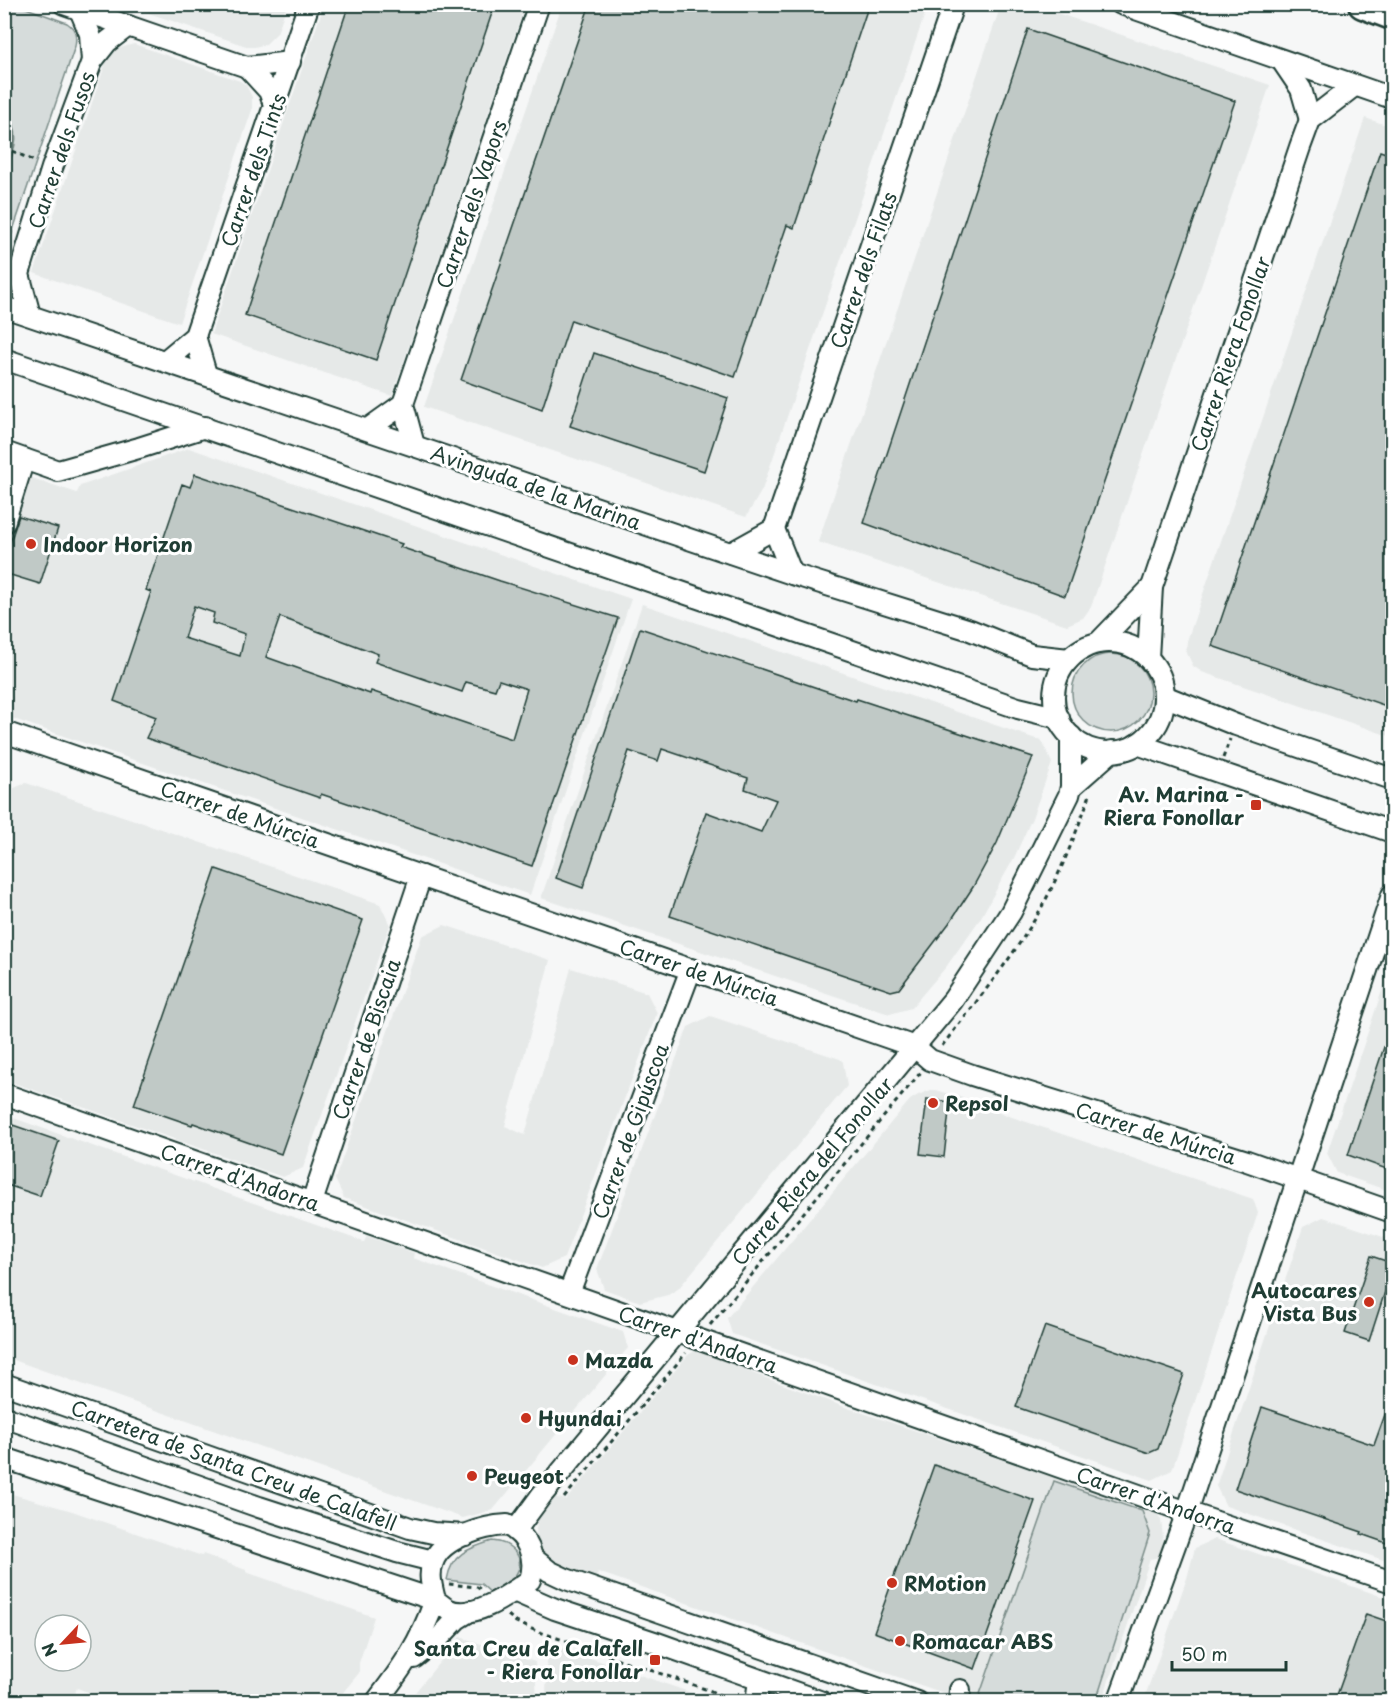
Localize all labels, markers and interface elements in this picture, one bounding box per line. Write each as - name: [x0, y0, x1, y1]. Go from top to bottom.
- street label: Carrer dels Fusos: [20, 67, 102, 233]
- street label: Carrer dels Tints: [213, 89, 293, 251]
- street label: Carrer dels Vapors: [428, 116, 514, 292]
- street label: Carrer dels Filats: [822, 188, 904, 352]
- street label: Carrer Riera Fonollar: [1182, 252, 1278, 456]
- street label: Avinguda de la Marina: [427, 437, 645, 537]
- place label: Indoor Horizon: [43, 529, 193, 559]
- marker: Indoor Horizon: [24, 537, 38, 551]
- street label: Carrer de Múrcia: [156, 773, 324, 856]
- place label: Av. Marina - Riera Fonollar: [1104, 779, 1245, 832]
- marker: Av. Marina - Riera Fonollar: [1249, 798, 1263, 812]
- street label: Carrer de Múrcia: [615, 931, 783, 1014]
- street label: Carrer de Biscaia: [324, 954, 408, 1124]
- street label: Carrer de Gipúscoa: [584, 1038, 676, 1223]
- street label: Carrer Riera del Fonollar: [724, 1070, 900, 1272]
- place label: Repsol: [945, 1088, 1009, 1118]
- street label: Carrer de Múrcia: [1072, 1094, 1241, 1172]
- marker: Repsol: [926, 1096, 940, 1110]
- street label: Carrer d'Andorra: [156, 1136, 324, 1218]
- place label: Autocares Vista Bus: [1251, 1275, 1357, 1328]
- marker: Autocares Vista Bus: [1362, 1295, 1376, 1309]
- street label: Carrer d'Andorra: [614, 1298, 782, 1380]
- place label: Mazda: [585, 1345, 654, 1375]
- marker: Mazda: [566, 1353, 580, 1367]
- street label: Carretera de Santa Creu de Calafell: [67, 1392, 401, 1538]
- place label: Hyundai: [538, 1403, 622, 1433]
- marker: Hyundai: [519, 1411, 533, 1425]
- street label: Carrer d'Andorra: [1072, 1459, 1240, 1541]
- place label: Peugeot: [484, 1461, 564, 1491]
- marker: Peugeot: [465, 1469, 479, 1483]
- place label: RMotion: [904, 1568, 987, 1598]
- marker: RMotion: [885, 1576, 899, 1590]
- north arrow: [33, 1613, 93, 1673]
- place label: Romacar ABS: [912, 1626, 1053, 1656]
- place label: Santa Creu de Calafell - Riera Fonollar: [414, 1633, 644, 1686]
- marker: Romacar ABS: [893, 1634, 907, 1648]
- scale bar: [1172, 1634, 1286, 1672]
- text: N: [35, 1639, 62, 1661]
- text: 50 m: [1181, 1640, 1228, 1667]
- marker: Santa Creu de Calafell - Riera Fonollar: [648, 1653, 662, 1667]

